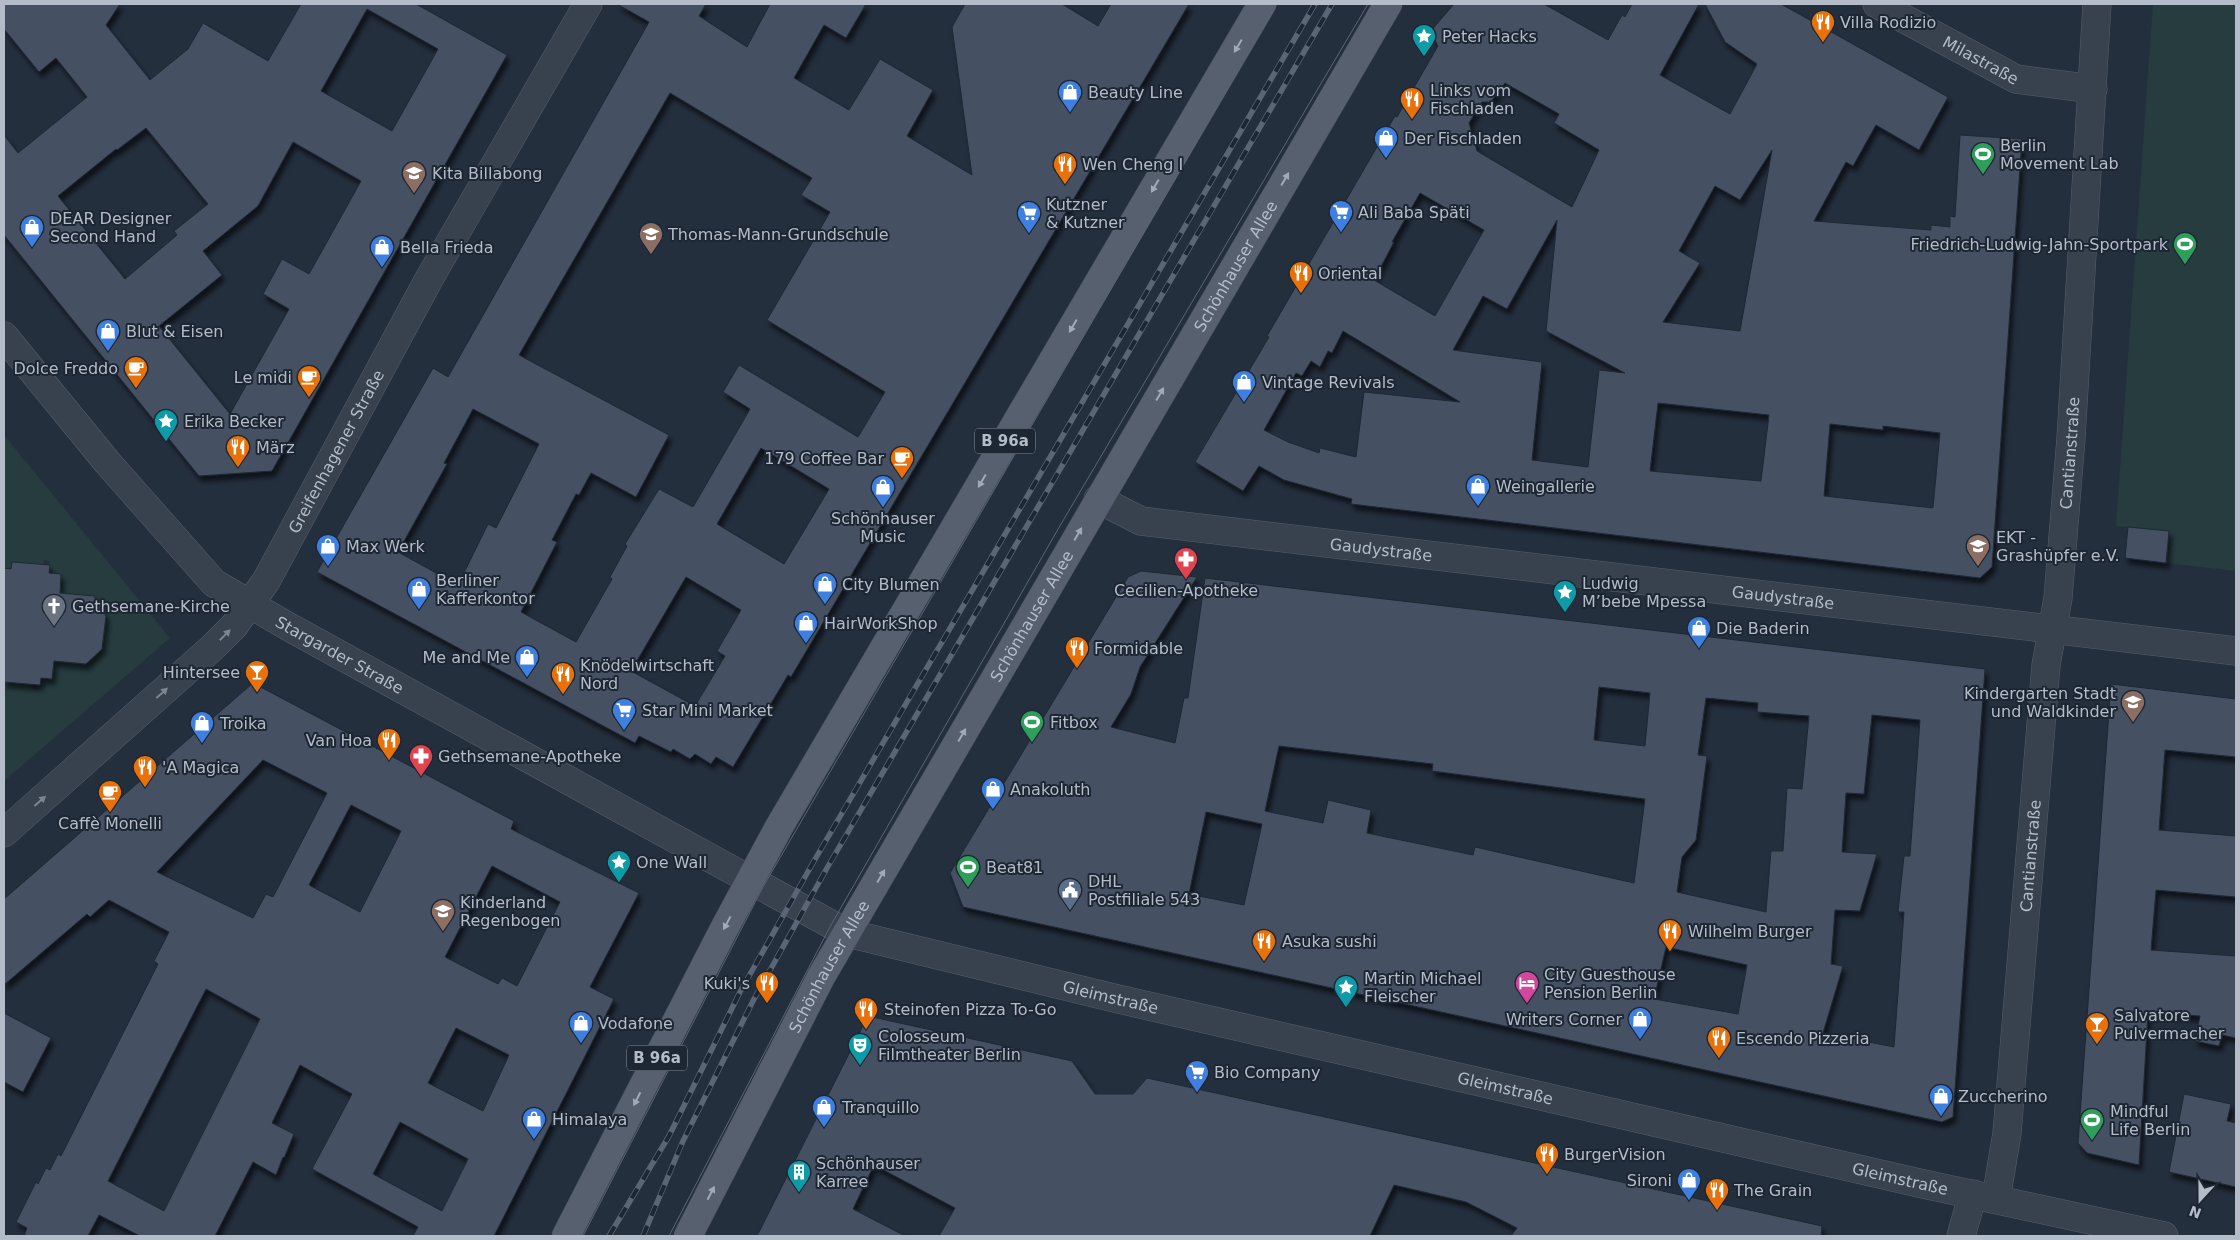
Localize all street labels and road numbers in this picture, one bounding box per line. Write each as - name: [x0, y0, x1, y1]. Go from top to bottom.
- street label: Milastraße: [1939, 32, 2022, 89]
- street label: Schönhauser Allee: [1190, 197, 1281, 335]
- street label: Greifenhagener Straße: [285, 367, 388, 537]
- street label: Cantianstraße: [2056, 396, 2083, 510]
- road number: B 96a: [975, 428, 1035, 454]
- street label: Gaudystraße: [1329, 534, 1433, 565]
- street label: Schönhauser Allee: [986, 547, 1077, 685]
- street label: Gaudystraße: [1731, 582, 1835, 613]
- street label: Stargarder Straße: [272, 612, 407, 698]
- street label: Cantianstraße: [2016, 799, 2045, 913]
- street label: Schönhauser Allee: [785, 897, 873, 1036]
- street label: Gleimstraße: [1061, 977, 1160, 1018]
- road number: B 96a: [627, 1046, 687, 1070]
- street label: Gleimstraße: [1456, 1068, 1555, 1109]
- street label: Gleimstraße: [1850, 1159, 1950, 1199]

